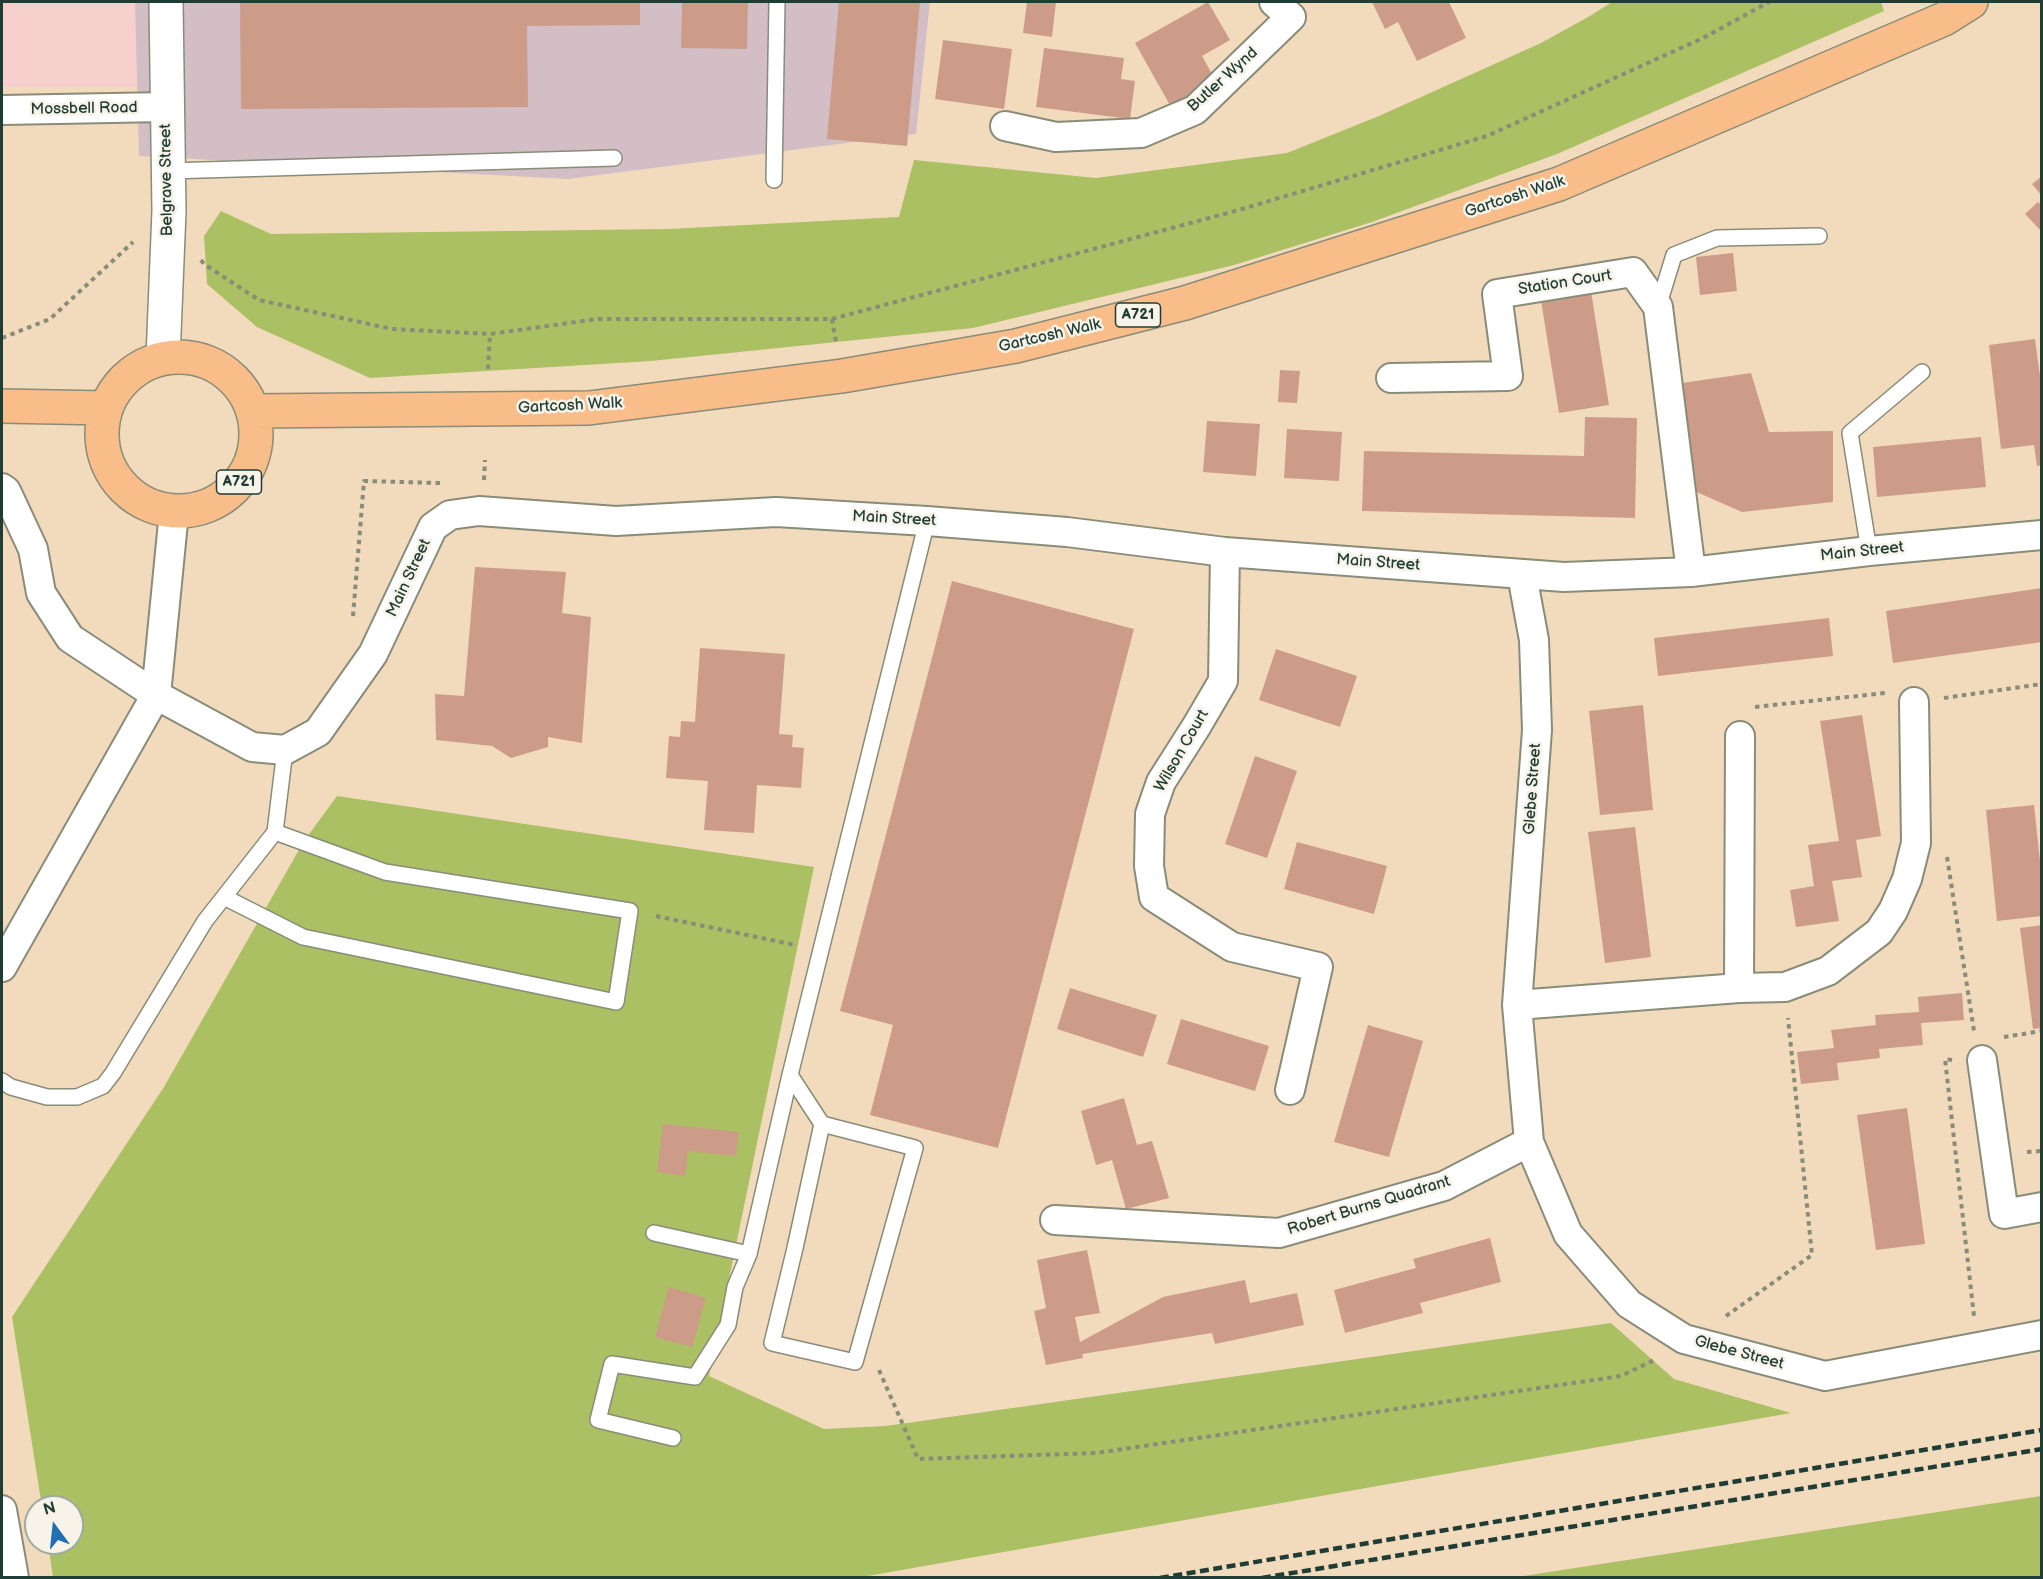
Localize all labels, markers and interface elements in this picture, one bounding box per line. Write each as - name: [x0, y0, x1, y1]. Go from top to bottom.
- street label: Butler Wynd: [1184, 44, 1262, 116]
- street label: Mossbell Road: [30, 98, 138, 120]
- street label: Belgrave Street: [156, 123, 178, 237]
- street label: Gartcosh Walk: [1462, 172, 1568, 222]
- street label: Station Court: [1517, 266, 1613, 300]
- road number: A721: [1116, 303, 1160, 327]
- street label: Gartcosh Walk: [997, 315, 1103, 357]
- street label: Gartcosh Walk: [517, 394, 623, 418]
- road number: A721: [216, 470, 262, 494]
- street label: Main Street: [852, 507, 936, 531]
- street label: Main Street: [383, 536, 435, 620]
- street label: Main Street: [1819, 538, 1905, 566]
- street label: Main Street: [1335, 550, 1421, 576]
- street label: Wilson Court: [1151, 707, 1213, 795]
- street label: Glebe Street: [1520, 743, 1546, 835]
- street label: Robert Burns Quadrant: [1285, 1172, 1453, 1240]
- street label: Glebe Street: [1692, 1332, 1786, 1374]
- north arrow: [24, 1495, 84, 1555]
- text: N: [41, 1498, 58, 1520]

